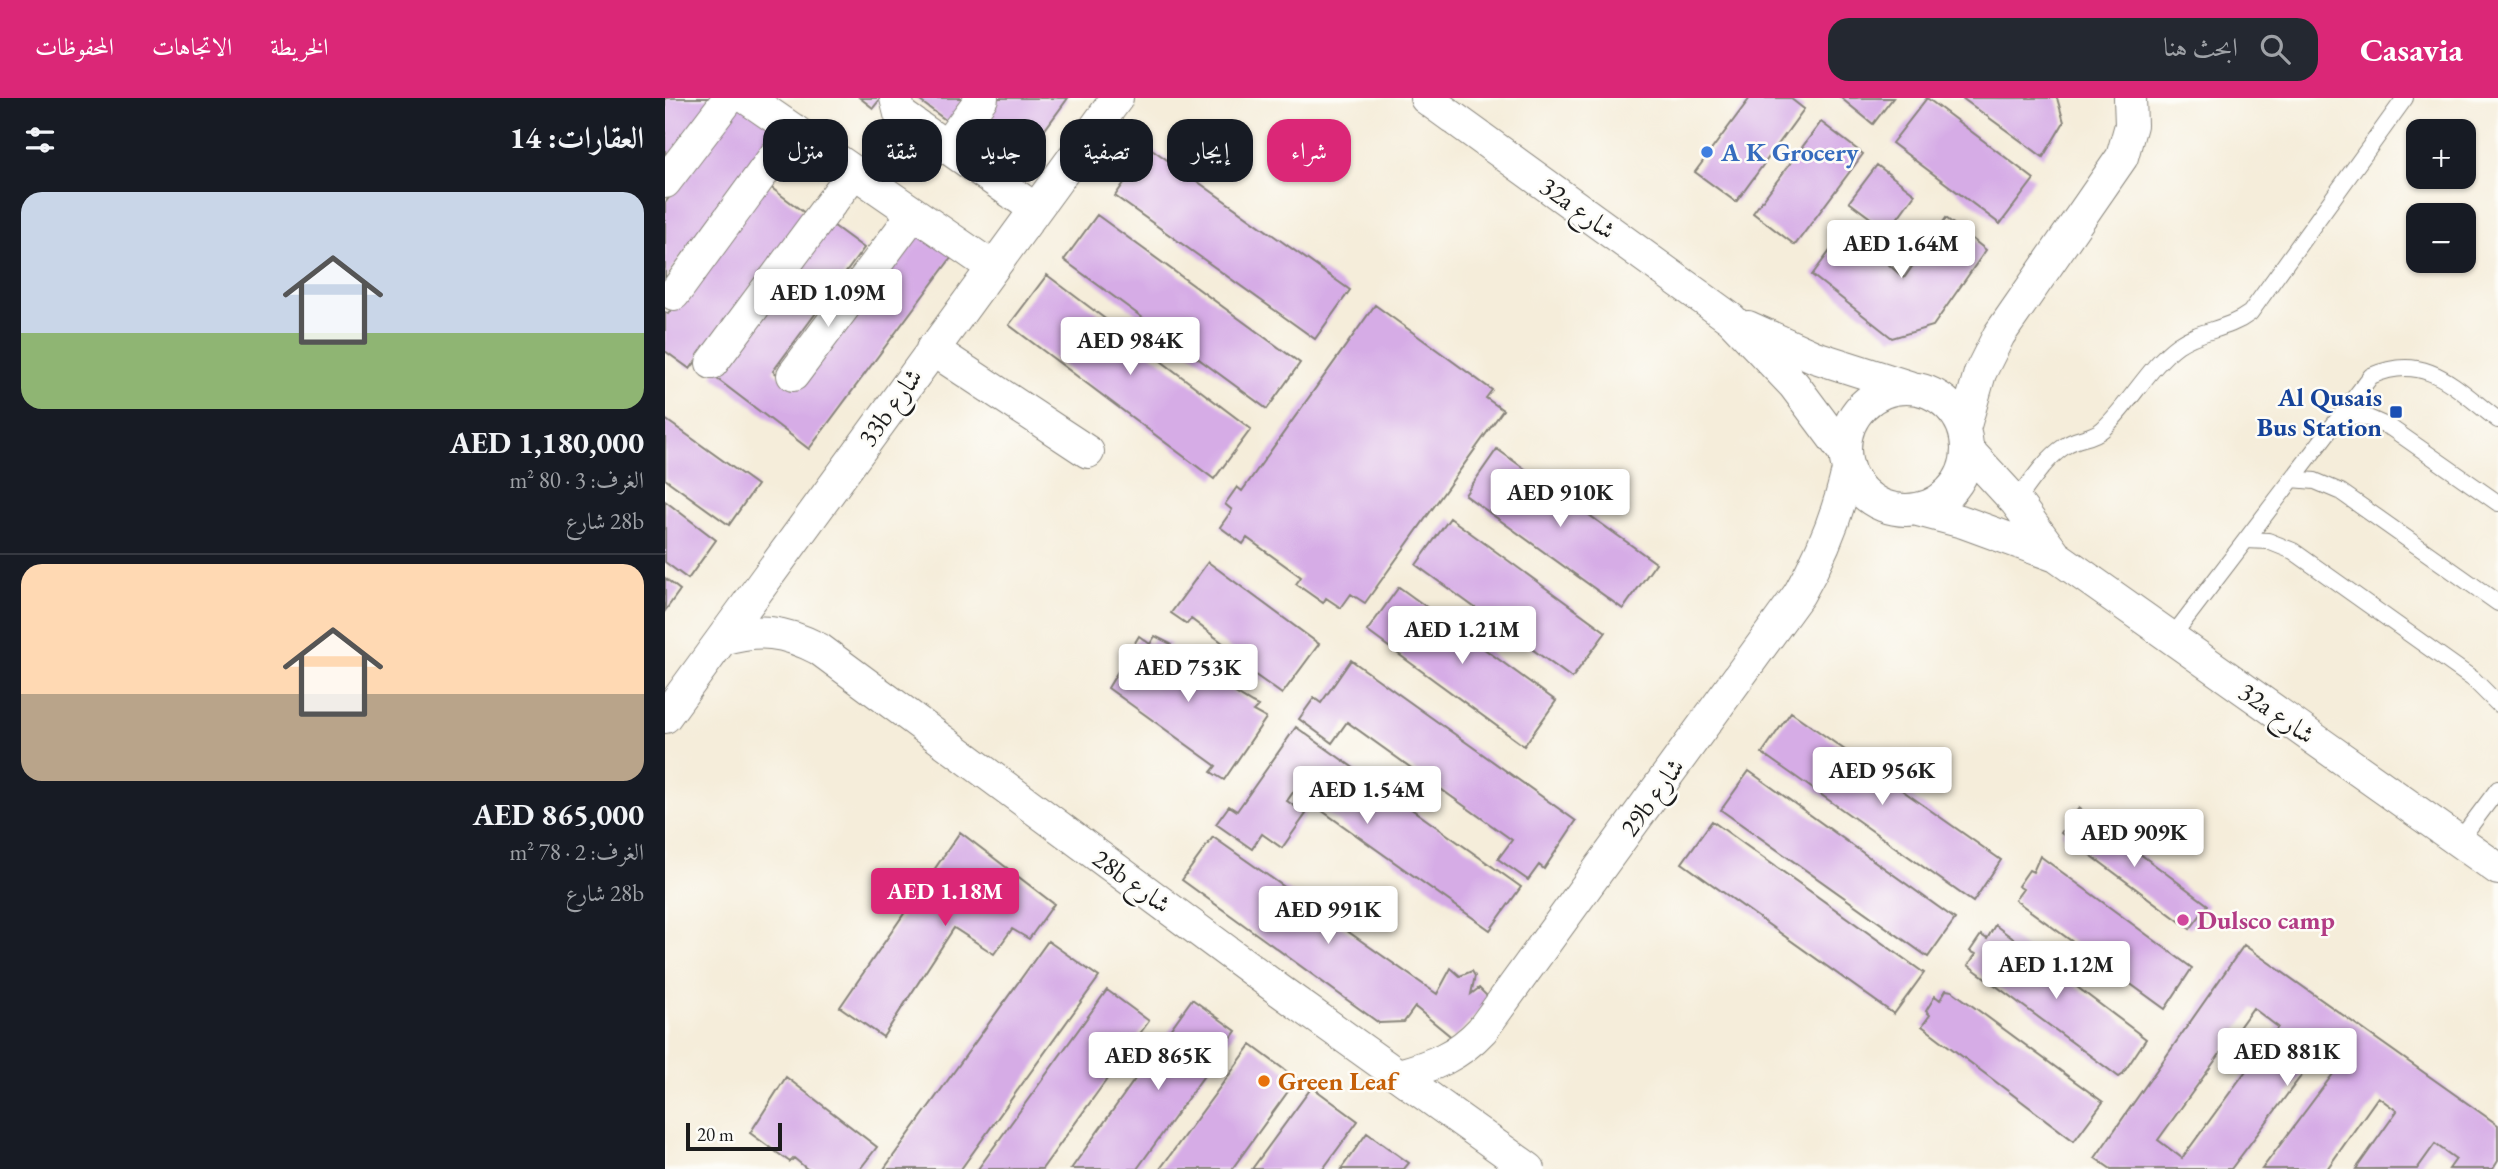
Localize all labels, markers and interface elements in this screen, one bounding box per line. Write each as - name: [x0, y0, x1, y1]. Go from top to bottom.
- search box: [1828, 18, 2318, 81]
- text: Casavia: [2360, 28, 2463, 71]
- text: ابحث هنا: [2163, 30, 2238, 64]
- icon: search: [2256, 30, 2294, 68]
- text: المحفوظات: [35, 31, 114, 62]
- text: الاتجاهات: [152, 31, 232, 62]
- text: الخريطة: [270, 31, 329, 62]
- text: العقارات: 14: [509, 118, 644, 157]
- chip: منزل: [763, 119, 848, 182]
- chip: شقة: [862, 119, 942, 182]
- chip: جديد: [956, 119, 1046, 182]
- chip: تصفية: [1060, 119, 1153, 182]
- chip: إيجار: [1167, 119, 1253, 182]
- chip: شراء: [1267, 119, 1351, 182]
- map controls: [2406, 119, 2476, 273]
- button: +: [2406, 119, 2476, 189]
- icon: filters: [21, 121, 59, 159]
- place label: A K Grocery: [1720, 135, 1859, 169]
- marker: A K Grocery: [1699, 144, 1715, 160]
- street label: 32a شارع: [1530, 169, 1623, 251]
- button: −: [2406, 203, 2476, 273]
- pin: AED 1.64M: [1821, 220, 1981, 280]
- text: AED 1.64M: [1843, 228, 1959, 258]
- icon: home: [270, 237, 396, 363]
- pin: AED 1.09M: [748, 270, 908, 329]
- text: AED 1.09M: [770, 277, 886, 307]
- pin: AED 984K: [1058, 317, 1202, 377]
- text: AED 984K: [1077, 325, 1183, 355]
- street label: 33b شارع: [850, 361, 934, 456]
- place label: Al Qusais Bus Station: [2257, 380, 2382, 444]
- marker: Al Qusais Bus Station: [2388, 404, 2404, 420]
- text: AED 1,180,000: [450, 423, 644, 462]
- text: الغرف: 3 · 80 m²: [509, 465, 644, 495]
- pin: AED 910K: [1488, 470, 1632, 529]
- text: AED 910K: [1507, 477, 1613, 507]
- text: 28b شارع: [566, 506, 644, 536]
- pin: AED 1.21M: [1382, 606, 1542, 666]
- icon: home: [270, 609, 396, 735]
- text: AED 1.21M: [1404, 614, 1520, 644]
- pin: AED 753K: [1116, 644, 1260, 704]
- text: AED 753K: [1135, 652, 1241, 682]
- street label: 32a شارع: [2229, 675, 2322, 756]
- pin: AED 956K: [1810, 748, 1954, 807]
- street label: 29b شارع: [1612, 751, 1696, 846]
- text: AED 956K: [1829, 755, 1935, 785]
- pin: AED 1.54M: [1287, 766, 1447, 826]
- text: AED 1.54M: [1309, 774, 1425, 804]
- text: AED 865,000: [473, 795, 644, 834]
- pin: AED 909K: [2062, 810, 2206, 869]
- text: AED 909K: [2081, 817, 2187, 847]
- text: الغرف: 2 · 78 m²: [509, 837, 644, 867]
- street label: 28b شارع: [1083, 841, 1178, 925]
- pin: AED 1.18M: [865, 868, 1025, 928]
- text: AED 1.18M: [887, 876, 1003, 906]
- text: 28b شارع: [566, 878, 644, 908]
- pin: AED 991K: [1256, 886, 1400, 946]
- text: AED 991K: [1275, 894, 1381, 924]
- place label: Dulsco camp: [2197, 903, 2335, 937]
- marker: Dulsco camp: [2175, 912, 2191, 928]
- pin: AED 1.12M: [1976, 942, 2136, 1001]
- text: AED 1.12M: [1998, 949, 2114, 979]
- pin: AED 881K: [2215, 1028, 2359, 1088]
- pin: AED 865K: [1086, 1032, 1230, 1092]
- text: AED 881K: [2234, 1036, 2340, 1066]
- text: AED 865K: [1105, 1040, 1211, 1070]
- place label: Green Leaf: [1278, 1064, 1400, 1098]
- marker: Green Leaf: [1256, 1073, 1272, 1089]
- scale bar: [686, 1120, 782, 1152]
- text: 20 m: [697, 1122, 734, 1147]

